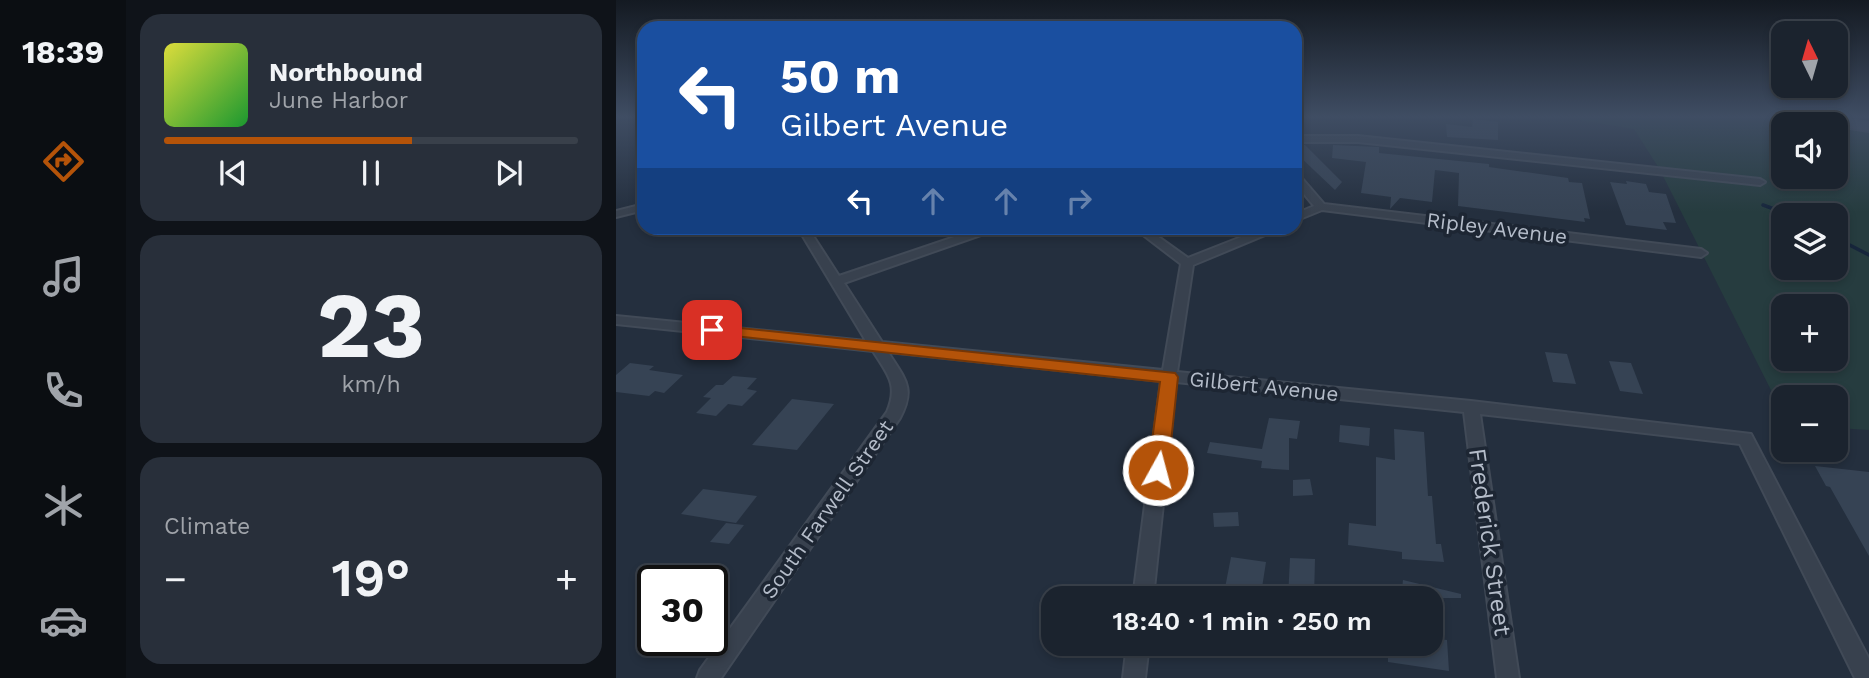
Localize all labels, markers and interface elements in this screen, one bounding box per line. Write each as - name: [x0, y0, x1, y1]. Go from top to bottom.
- north arrow: [1771, 21, 1848, 98]
- map controls: [1771, 21, 1848, 462]
- text: 18:39: [22, 33, 104, 71]
- text: 50 m: [780, 47, 900, 105]
- icon: left: [665, 49, 756, 140]
- text: Northbound: [269, 57, 423, 87]
- text: June Harbor: [269, 87, 408, 114]
- text: Gilbert Avenue: [780, 106, 1008, 144]
- button: sound: [1771, 112, 1848, 189]
- icon: directions: [39, 137, 88, 186]
- icon: previous: [214, 154, 252, 192]
- icon: pause: [352, 154, 390, 192]
- icon: next: [490, 154, 528, 192]
- icon: left: [841, 182, 879, 220]
- icon: ahead: [914, 182, 952, 220]
- icon: ahead: [987, 182, 1025, 220]
- icon: right: [1060, 182, 1098, 220]
- button: layers: [1771, 203, 1848, 280]
- street label: Ripley Avenue: [1425, 207, 1569, 249]
- icon: music: [39, 252, 88, 301]
- text: 23: [317, 272, 425, 379]
- button: +: [1771, 294, 1848, 371]
- pin: [682, 300, 742, 360]
- icon: arrive: [693, 311, 731, 349]
- icon: phone: [39, 366, 88, 415]
- street label: Gilbert Avenue: [1188, 366, 1340, 406]
- text: km/h: [341, 371, 401, 398]
- button: −: [1771, 385, 1848, 462]
- street label: South Farwell Street: [756, 415, 898, 603]
- position arrow: [1121, 433, 1195, 507]
- street label: Frederick Street: [1463, 447, 1517, 637]
- icon: climate: [39, 481, 88, 530]
- text: Climate: [164, 513, 250, 540]
- text: 19°: [332, 548, 410, 609]
- text: −: [164, 557, 187, 601]
- text: +: [555, 557, 578, 601]
- speed limit sign: 30: [637, 565, 728, 656]
- icon: car: [39, 596, 88, 645]
- text: 18:40 · 1 min · 250 m: [1113, 606, 1371, 636]

